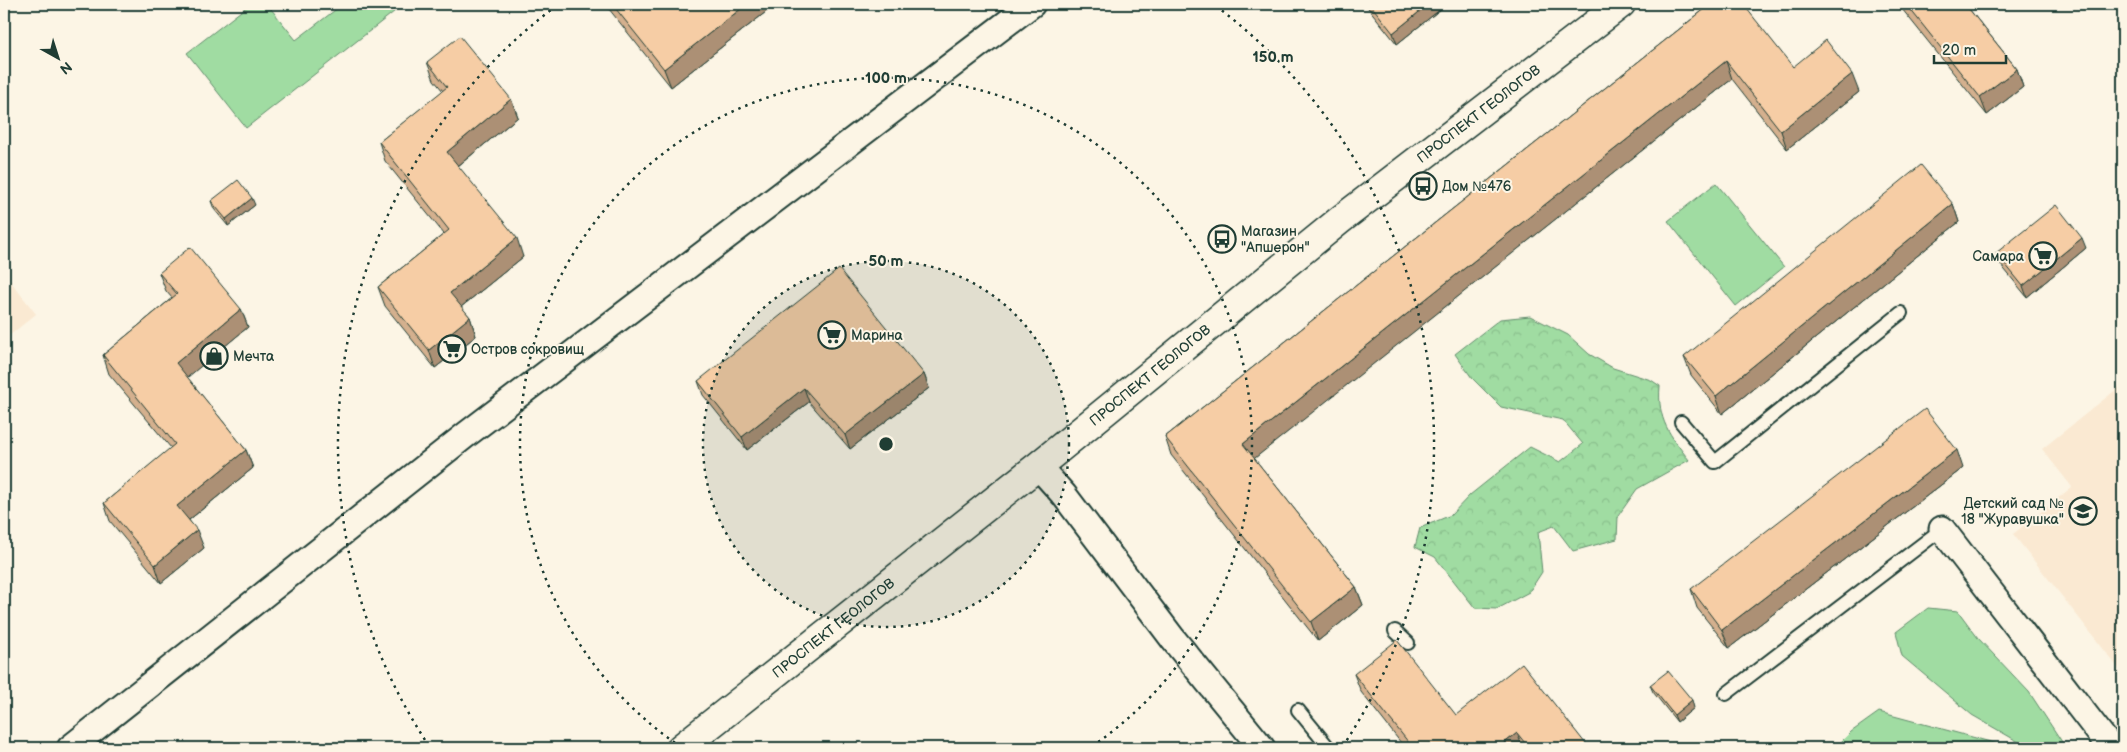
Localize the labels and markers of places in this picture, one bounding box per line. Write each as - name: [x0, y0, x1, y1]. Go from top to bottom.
- bus stop icon: Дом №476: [1408, 171, 1438, 201]
- place label: Дом №476: [1442, 178, 1512, 195]
- place label: Магазин "Апшерон": [1241, 223, 1310, 256]
- bus stop icon: Магазин "Апшерон": [1207, 224, 1237, 254]
- supermarket icon: Самара: [2028, 241, 2058, 271]
- place label: Самара: [1973, 248, 2025, 265]
- supermarket icon: Марина: [817, 320, 847, 350]
- place label: Марина: [851, 327, 904, 344]
- supermarket icon: Остров сокровищ: [437, 334, 467, 364]
- shop icon: Мечта: [199, 341, 229, 371]
- place label: Остров сокровищ: [471, 341, 584, 358]
- place label: Мечта: [233, 348, 275, 365]
- centre of rings: [877, 435, 895, 453]
- place label: Детский сад № 18 "Журавушка": [1961, 495, 2064, 528]
- school or university icon: Детский сад № 18 "Журавушка": [2068, 496, 2098, 526]

